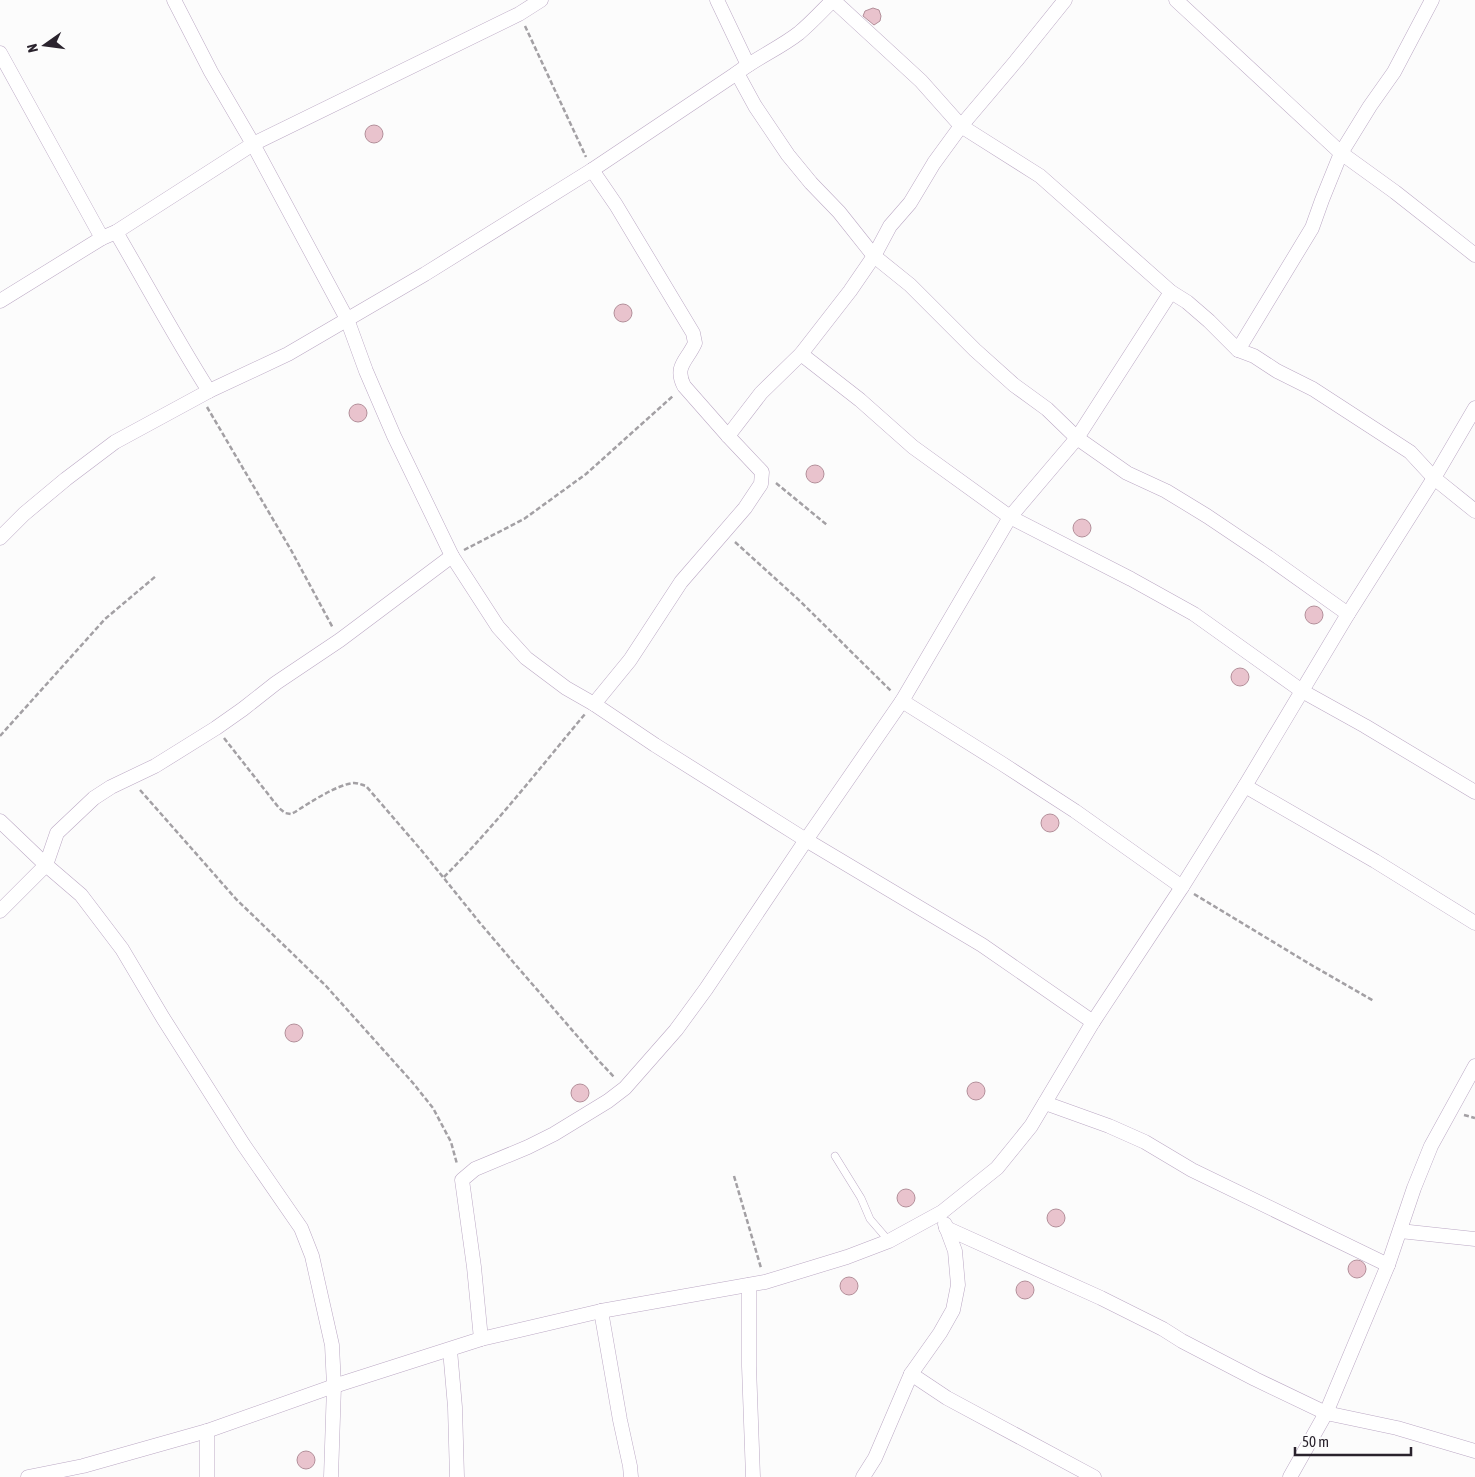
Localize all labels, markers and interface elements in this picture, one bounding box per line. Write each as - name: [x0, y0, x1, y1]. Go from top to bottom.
- north arrow: [20, 20, 70, 70]
- text: N: [24, 42, 41, 54]
- scale bar: [1295, 1424, 1411, 1456]
- text: 50 m: [1302, 1433, 1329, 1450]

